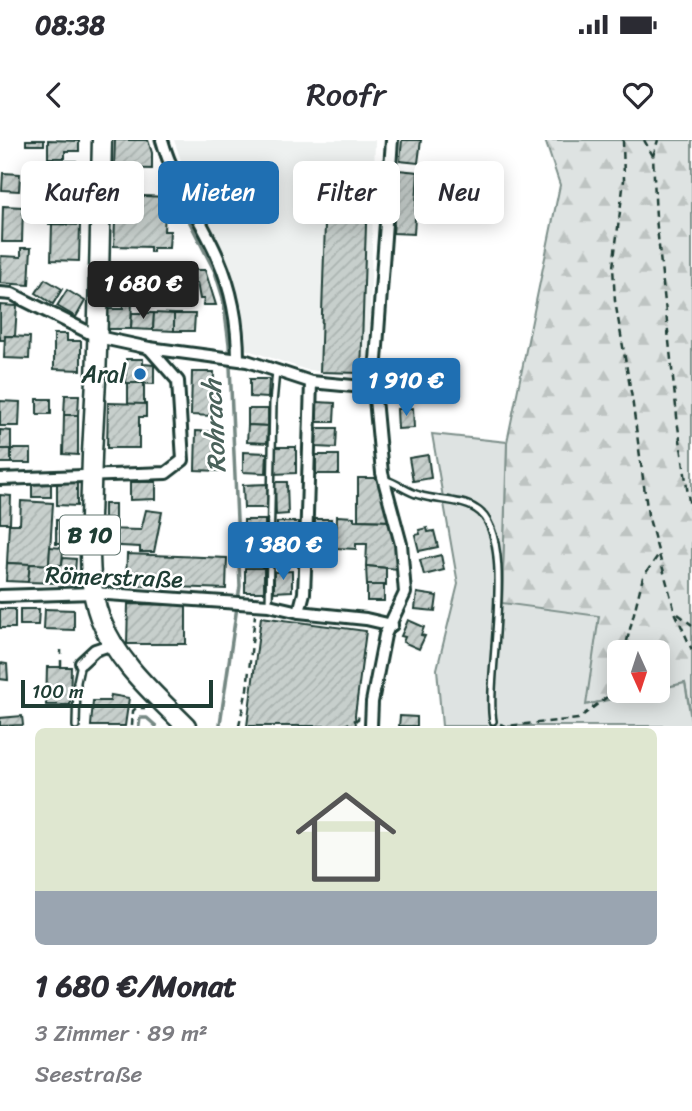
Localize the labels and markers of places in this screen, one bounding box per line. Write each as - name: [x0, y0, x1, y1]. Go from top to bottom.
- pin: 1 680 €: [78, 262, 208, 321]
- place label: Aral: [81, 353, 127, 395]
- pin: 1 910 €: [341, 358, 471, 418]
- marker: Aral: [132, 366, 148, 382]
- pin: 1 380 €: [218, 522, 348, 582]

